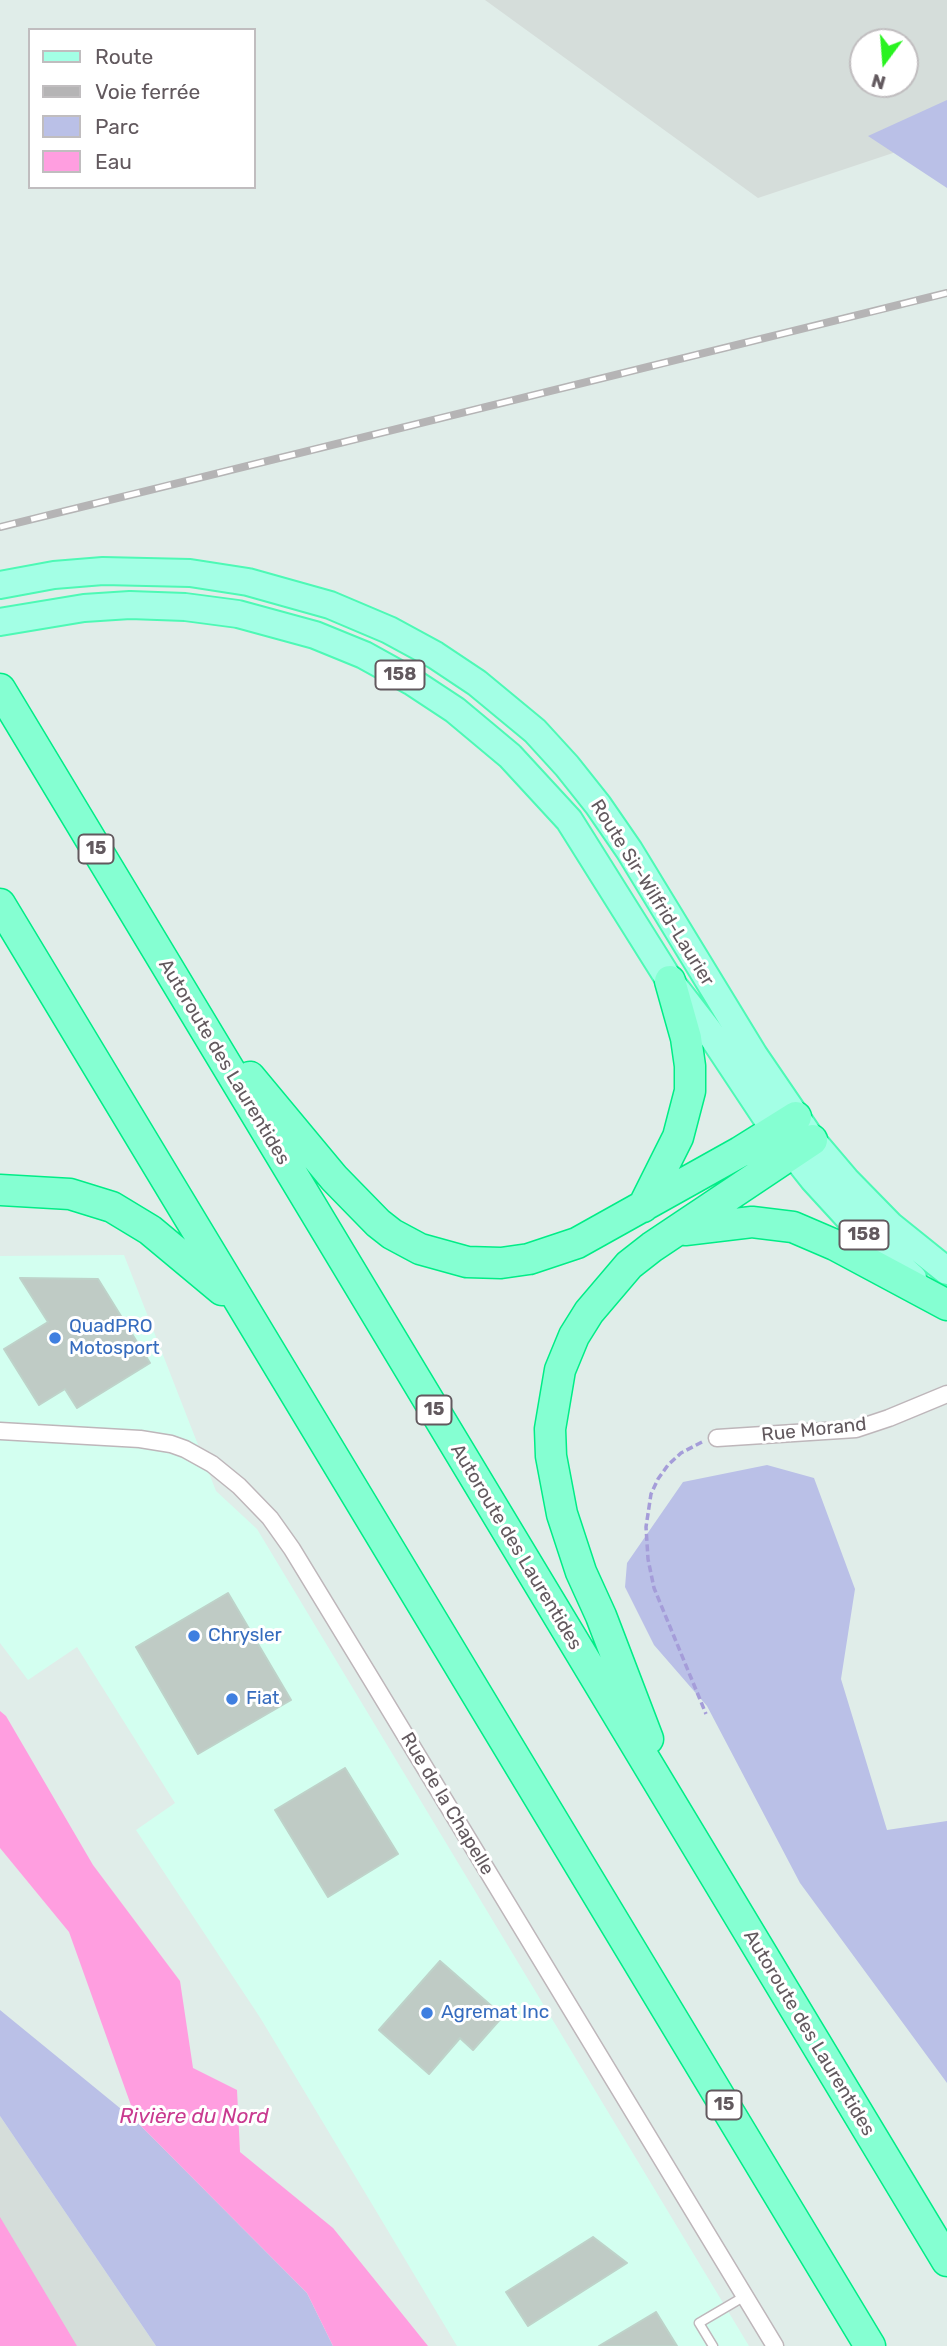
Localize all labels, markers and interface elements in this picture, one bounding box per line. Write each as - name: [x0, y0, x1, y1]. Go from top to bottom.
- legend: [28, 28, 256, 189]
- north arrow: [849, 28, 919, 98]
- text: Route: [95, 44, 153, 69]
- text: N: [869, 69, 888, 95]
- text: Voie ferrée: [95, 79, 200, 104]
- text: Parc: [95, 114, 139, 139]
- text: Eau: [95, 149, 132, 174]
- road number: 158: [376, 660, 424, 690]
- street label: Route Sir-Wilfrid-Laurier: [585, 796, 719, 990]
- road number: 15: [78, 834, 114, 864]
- street label: Autoroute des Laurentides: [153, 955, 295, 1169]
- road number: 158: [840, 1220, 888, 1250]
- place label: QuadPRO Motosport: [69, 1316, 160, 1360]
- marker: QuadPRO Motosport: [47, 1330, 63, 1346]
- road number: 15: [416, 1395, 452, 1424]
- street label: Rue Morand: [760, 1413, 868, 1447]
- street label: Autoroute des Laurentides: [445, 1440, 587, 1654]
- place label: Chrysler: [208, 1625, 282, 1647]
- marker: Chrysler: [186, 1628, 202, 1644]
- place label: Fiat: [246, 1688, 280, 1710]
- marker: Fiat: [224, 1691, 240, 1707]
- street label: Rue de la Chapelle: [395, 1729, 499, 1879]
- street label: Autoroute des Laurentides: [738, 1926, 880, 2140]
- place label: Agremat Inc: [441, 2002, 549, 2024]
- marker: Agremat Inc: [419, 2005, 435, 2021]
- road number: 15: [706, 2090, 742, 2120]
- water label: Rivière du Nord: [119, 2104, 269, 2130]

